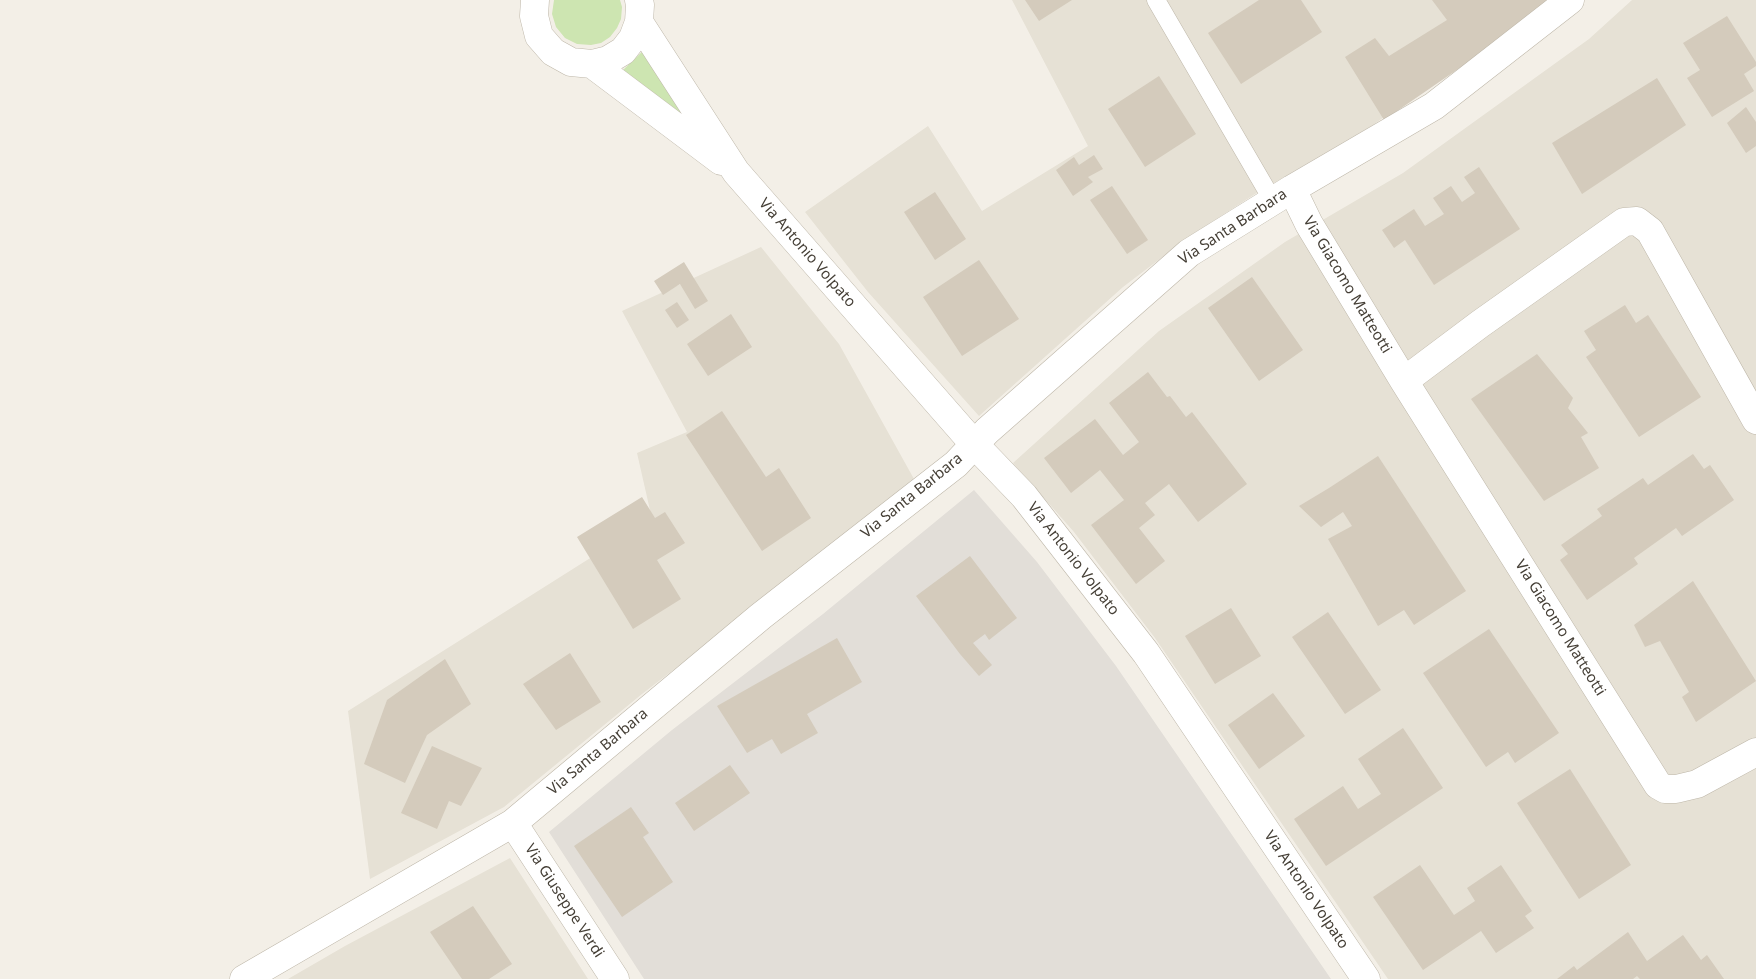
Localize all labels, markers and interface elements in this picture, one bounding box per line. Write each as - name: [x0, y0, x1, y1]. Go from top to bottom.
- street label: Via Santa Barbara: [1176, 185, 1290, 269]
- street label: Via Antonio Volpato: [755, 195, 859, 311]
- street label: Via Giacomo Matteotti: [1299, 213, 1395, 357]
- street label: Via Santa Barbara: [858, 450, 966, 542]
- street label: Via Antonio Volpato: [1023, 499, 1123, 619]
- street label: Via Giacomo Matteotti: [1511, 557, 1609, 699]
- street label: Via Santa Barbara: [544, 705, 652, 799]
- street label: Via Antonio Volpato: [1260, 828, 1352, 952]
- street label: Via Giuseppe Verdi: [521, 841, 607, 961]

